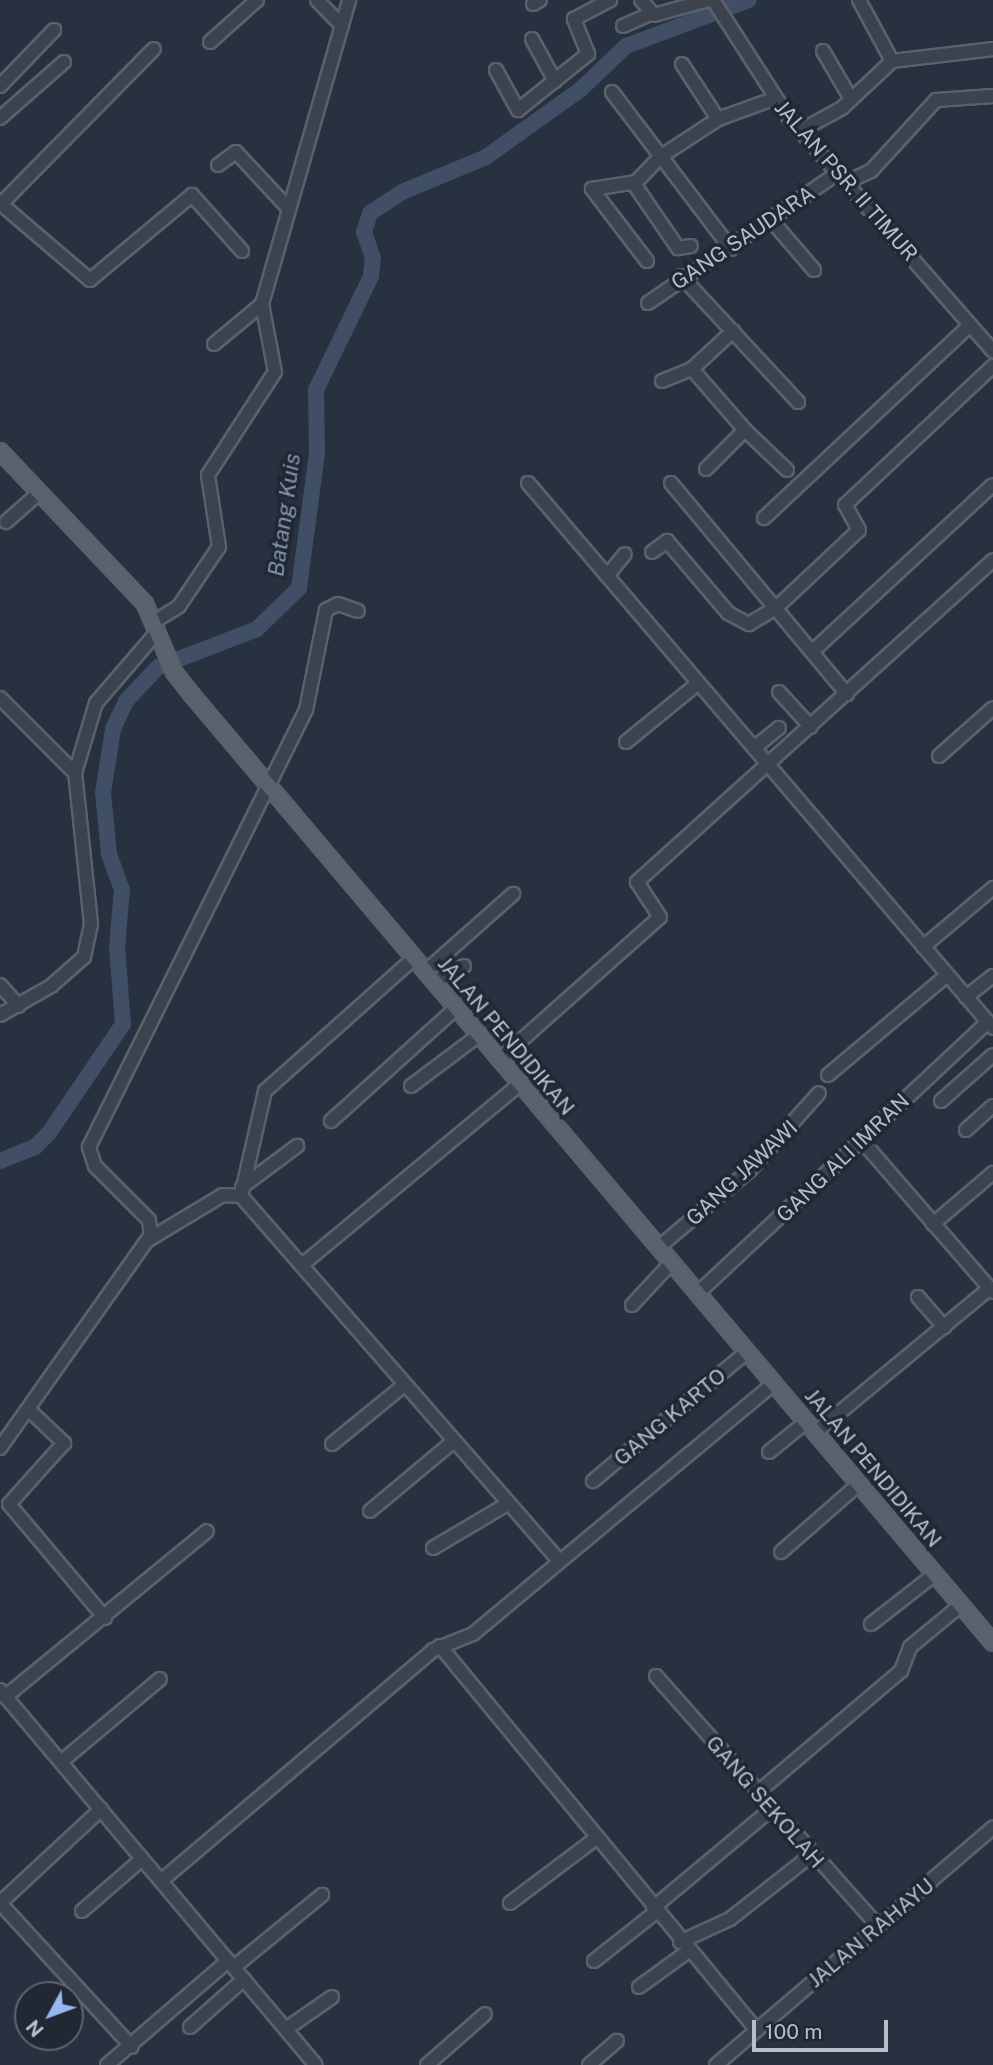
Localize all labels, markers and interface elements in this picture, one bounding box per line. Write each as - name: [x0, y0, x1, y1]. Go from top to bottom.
- street label: JALAN PSR. II TIMUR: [769, 95, 923, 267]
- street label: GANG SAUDARA: [667, 181, 819, 295]
- water label: Batang Kuis: [262, 452, 306, 578]
- street label: JALAN PENDIDIKAN: [432, 952, 580, 1120]
- street label: GANG ALI IMRAN: [772, 1088, 914, 1228]
- street label: GANG JAWAWI: [681, 1115, 803, 1231]
- street label: GANG KARTO: [609, 1363, 731, 1471]
- street label: JALAN PENDIDIKAN: [799, 1384, 947, 1552]
- street label: GANG SEKOLAH: [701, 1731, 829, 1873]
- street label: JALAN RAHAYU: [803, 1873, 939, 1993]
- north arrow: [14, 1981, 84, 2051]
- scale bar: [755, 2006, 892, 2050]
- text: N: [21, 2016, 48, 2041]
- text: 100 m: [765, 2019, 822, 2044]

